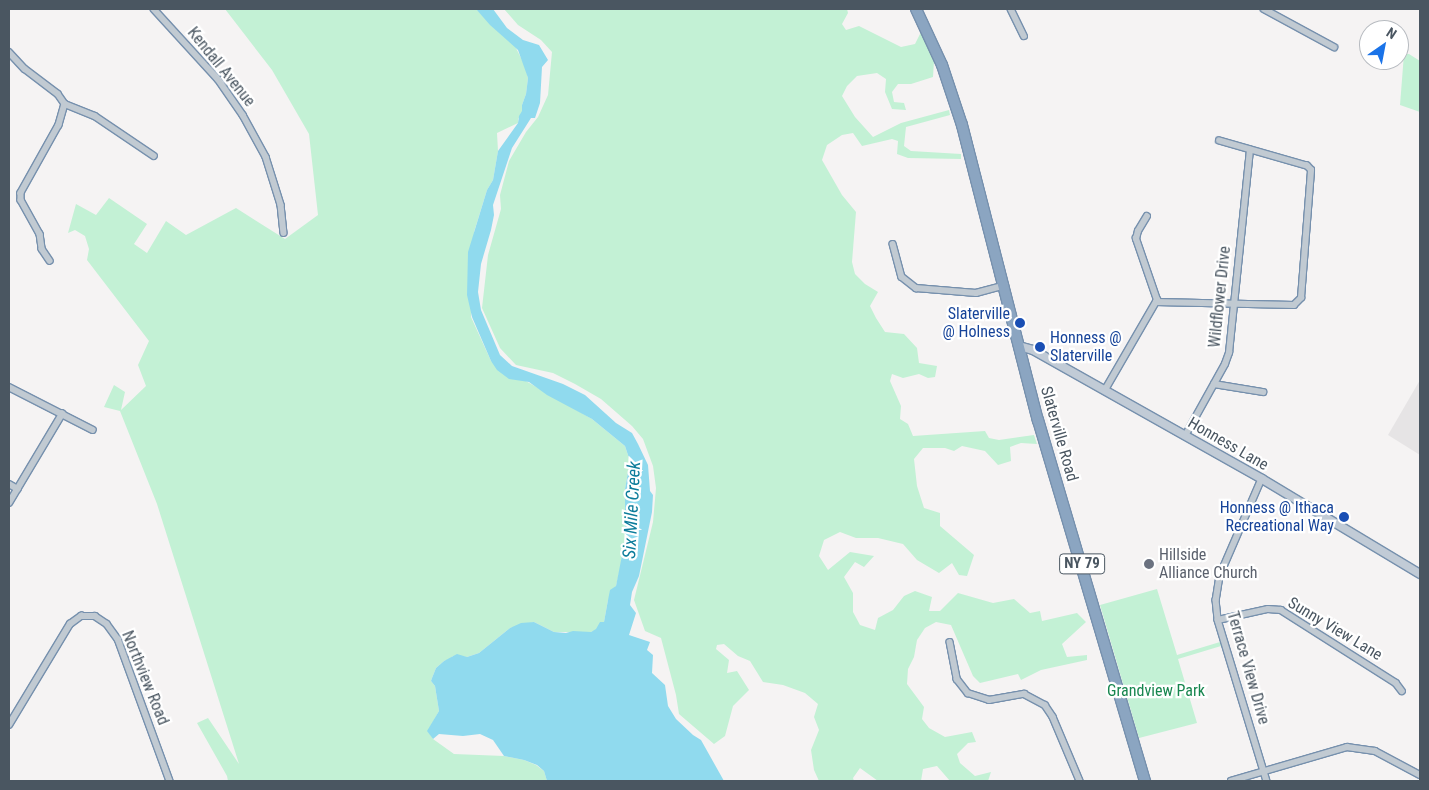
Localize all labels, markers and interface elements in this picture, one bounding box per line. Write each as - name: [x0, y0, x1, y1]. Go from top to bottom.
- north arrow: [1359, 20, 1409, 70]
- street label: Kendall Avenue: [183, 23, 259, 111]
- text: N: [1384, 24, 1400, 42]
- street label: Wildflower Drive: [1205, 245, 1235, 349]
- place label: Slaterville @ Holness: [943, 304, 1010, 342]
- marker: Slaterville @ Holness: [1014, 317, 1026, 329]
- place label: Honness @ Slaterville: [1050, 328, 1122, 366]
- marker: Honness @ Slaterville: [1034, 341, 1046, 353]
- street label: Slaterville Road: [1036, 384, 1082, 484]
- street label: Honness Lane: [1184, 413, 1272, 475]
- water label: Six Mile Creek: [619, 461, 645, 559]
- place label: Honness @ Ithaca Recreational Way: [1220, 498, 1334, 536]
- marker: Honness @ Ithaca Recreational Way: [1338, 511, 1350, 523]
- place label: Hillside Alliance Church: [1159, 545, 1258, 583]
- road number: NY 79: [1058, 552, 1106, 576]
- marker: Hillside Alliance Church: [1143, 558, 1155, 570]
- street label: Sunny View Lane: [1284, 593, 1386, 665]
- street label: Terrace View Drive: [1223, 609, 1273, 727]
- street label: Northview Road: [117, 628, 173, 728]
- park label: Grandview Park: [1107, 681, 1205, 701]

